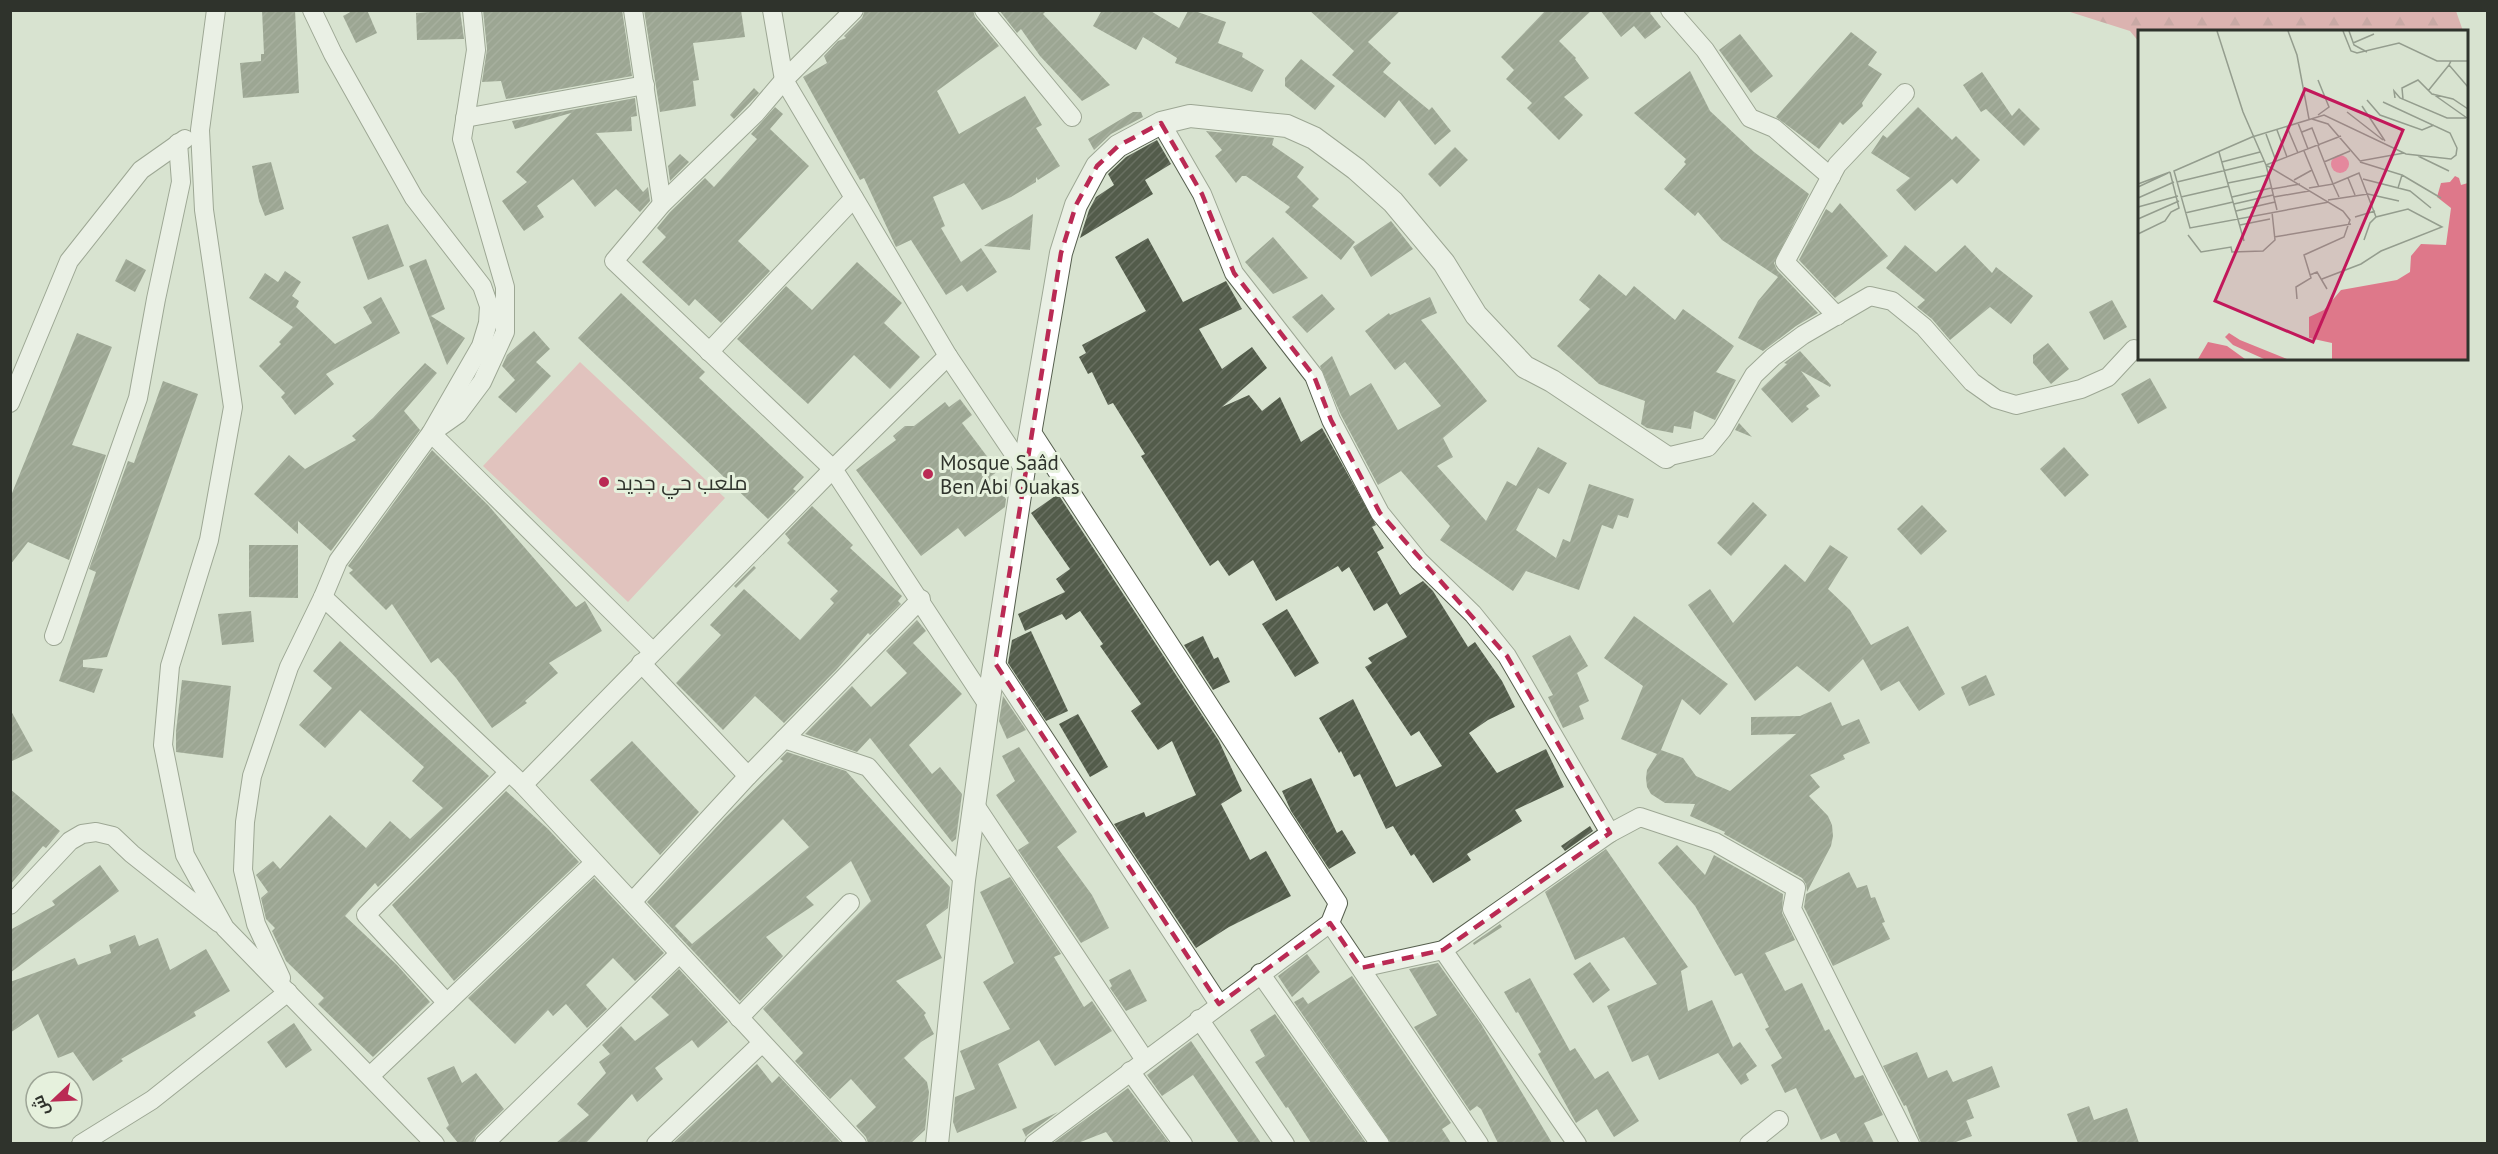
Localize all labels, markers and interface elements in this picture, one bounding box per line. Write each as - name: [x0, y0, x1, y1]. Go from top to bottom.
- inset map: [2138, 30, 2468, 360]
- place label: Mosque Saâd Ben Abi Ouakas: [940, 449, 1080, 500]
- marker: Mosque Saâd Ben Abi Ouakas: [921, 467, 935, 481]
- place label: ملعب حي جديد: [616, 469, 748, 499]
- marker: ملعب حي جديد: [597, 475, 611, 489]
- north arrow: [24, 1070, 84, 1130]
- text: ش: [27, 1093, 53, 1119]

